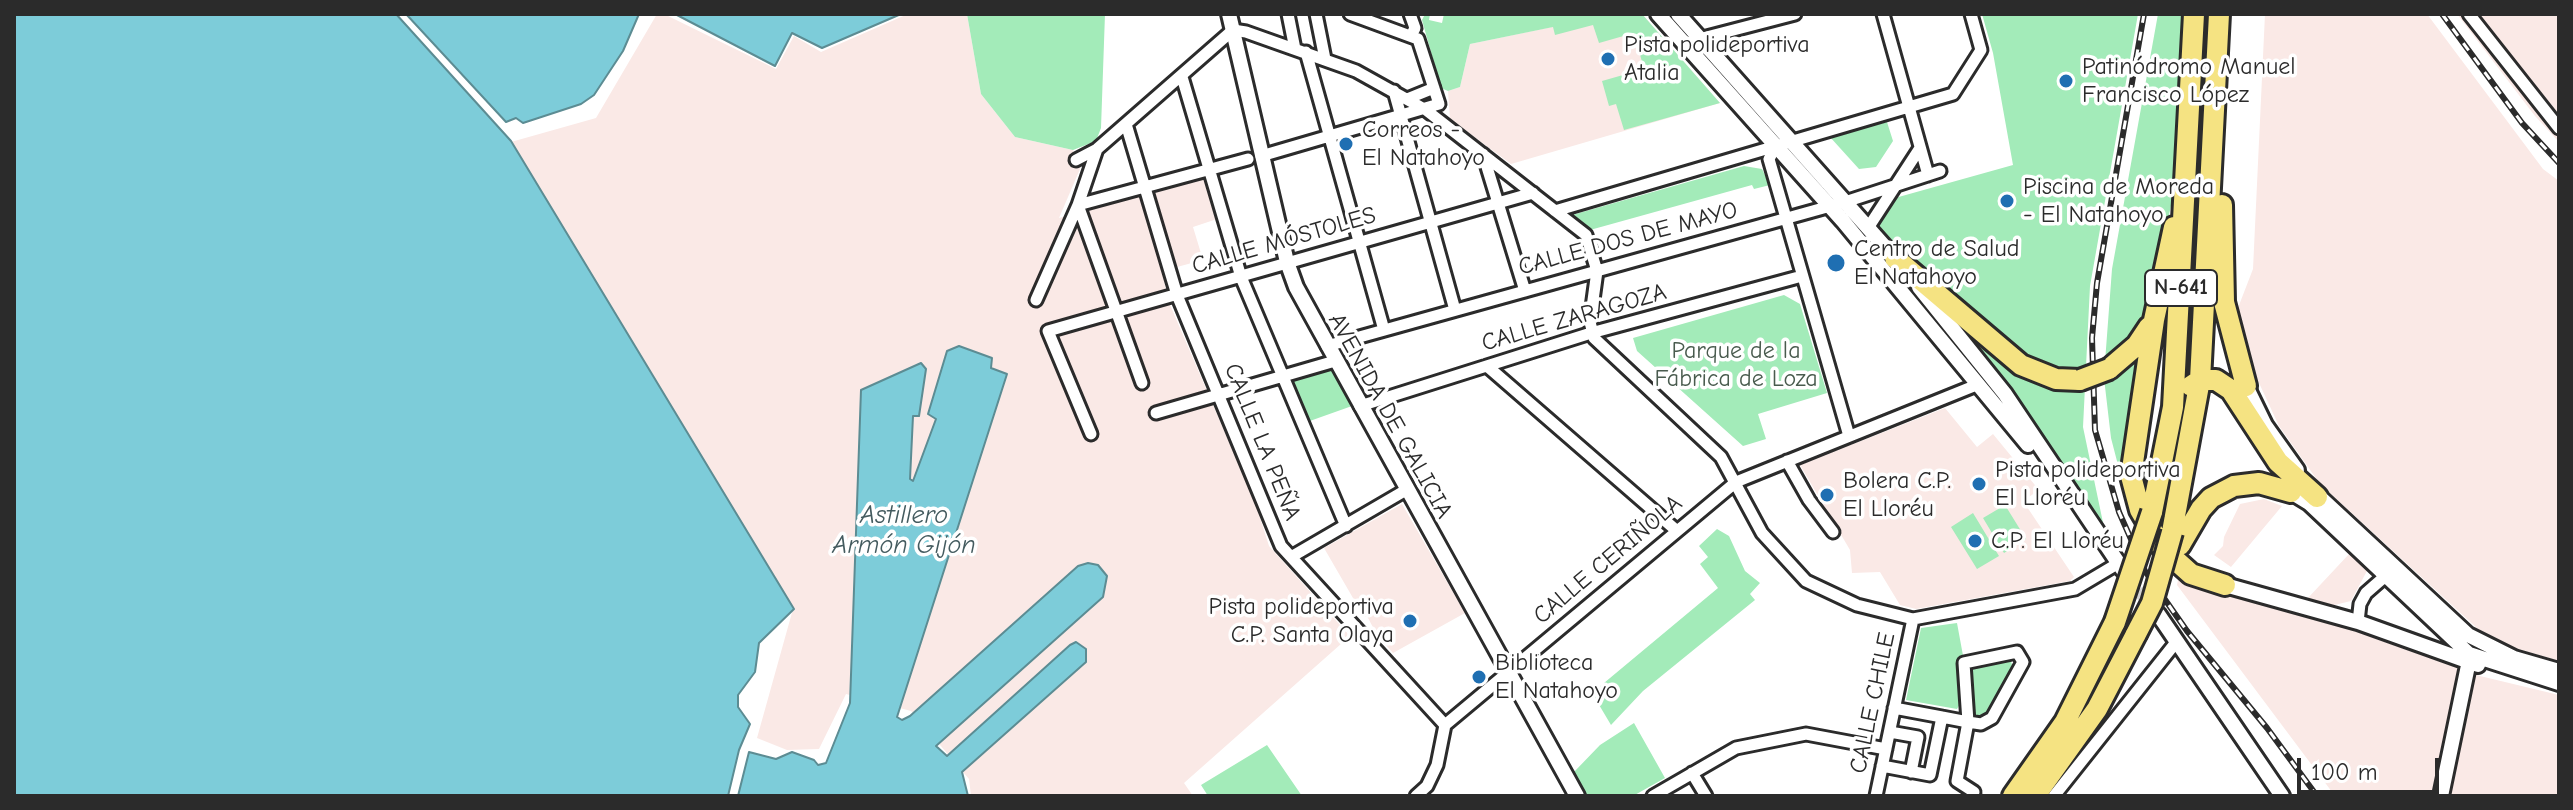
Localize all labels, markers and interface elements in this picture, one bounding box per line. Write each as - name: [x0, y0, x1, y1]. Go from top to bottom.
- place label: Pista polideportiva Atalia: [1624, 31, 1810, 87]
- marker: Pista polideportiva Atalia: [1599, 50, 1617, 68]
- place label: Patinódromo Manuel Francisco López: [2082, 53, 2296, 109]
- marker: Patinódromo Manuel Francisco López: [2057, 72, 2075, 90]
- place label: Correos - El Natahoyo: [1362, 116, 1485, 172]
- marker: Correos - El Natahoyo: [1337, 135, 1355, 153]
- place label: Piscina de Moreda - El Natahoyo: [2023, 173, 2214, 229]
- marker: Piscina de Moreda - El Natahoyo: [1998, 192, 2016, 210]
- street label: CALLE DOS DE MAYO: [1515, 196, 1741, 282]
- street label: CALLE MÓSTOLES: [1189, 201, 1379, 281]
- place label: Centro de Salud El Natahoyo: [1854, 235, 2019, 291]
- marker: Centro de Salud El Natahoyo: [1825, 252, 1847, 274]
- road number: N-641: [2145, 270, 2217, 306]
- street label: CALLE ZARAGOZA: [1478, 278, 1670, 358]
- street label: AVENIDA DE GALICIA: [1322, 308, 1458, 524]
- park label: Parque de la Fábrica de Loza: [1654, 337, 1818, 393]
- street label: CALLE LA PEÑA: [1217, 359, 1307, 525]
- place label: Pista polideportiva El Lloréu: [1995, 456, 2181, 512]
- place label: Bolera C.P. El Lloréu: [1843, 467, 1951, 523]
- marker: Pista polideportiva El Lloréu: [1970, 475, 1988, 493]
- marker: Bolera C.P. El Lloréu: [1818, 486, 1836, 504]
- street label: CALLE CERIÑOLA: [1528, 489, 1688, 631]
- water label: Astillero Armón Gijón: [832, 500, 976, 562]
- place label: C.P. El Lloréu: [1991, 527, 2124, 555]
- marker: C.P. El Lloréu: [1966, 532, 1984, 550]
- place label: Pista polideportiva C.P. Santa Olaya: [1208, 593, 1394, 649]
- marker: Pista polideportiva C.P. Santa Olaya: [1401, 612, 1419, 630]
- street label: CALLE CHILE: [1844, 630, 1902, 776]
- place label: Biblioteca El Natahoyo: [1495, 649, 1618, 705]
- marker: Biblioteca El Natahoyo: [1470, 668, 1488, 686]
- scale bar: [2301, 742, 2443, 792]
- text: 100 m: [2311, 758, 2378, 786]

